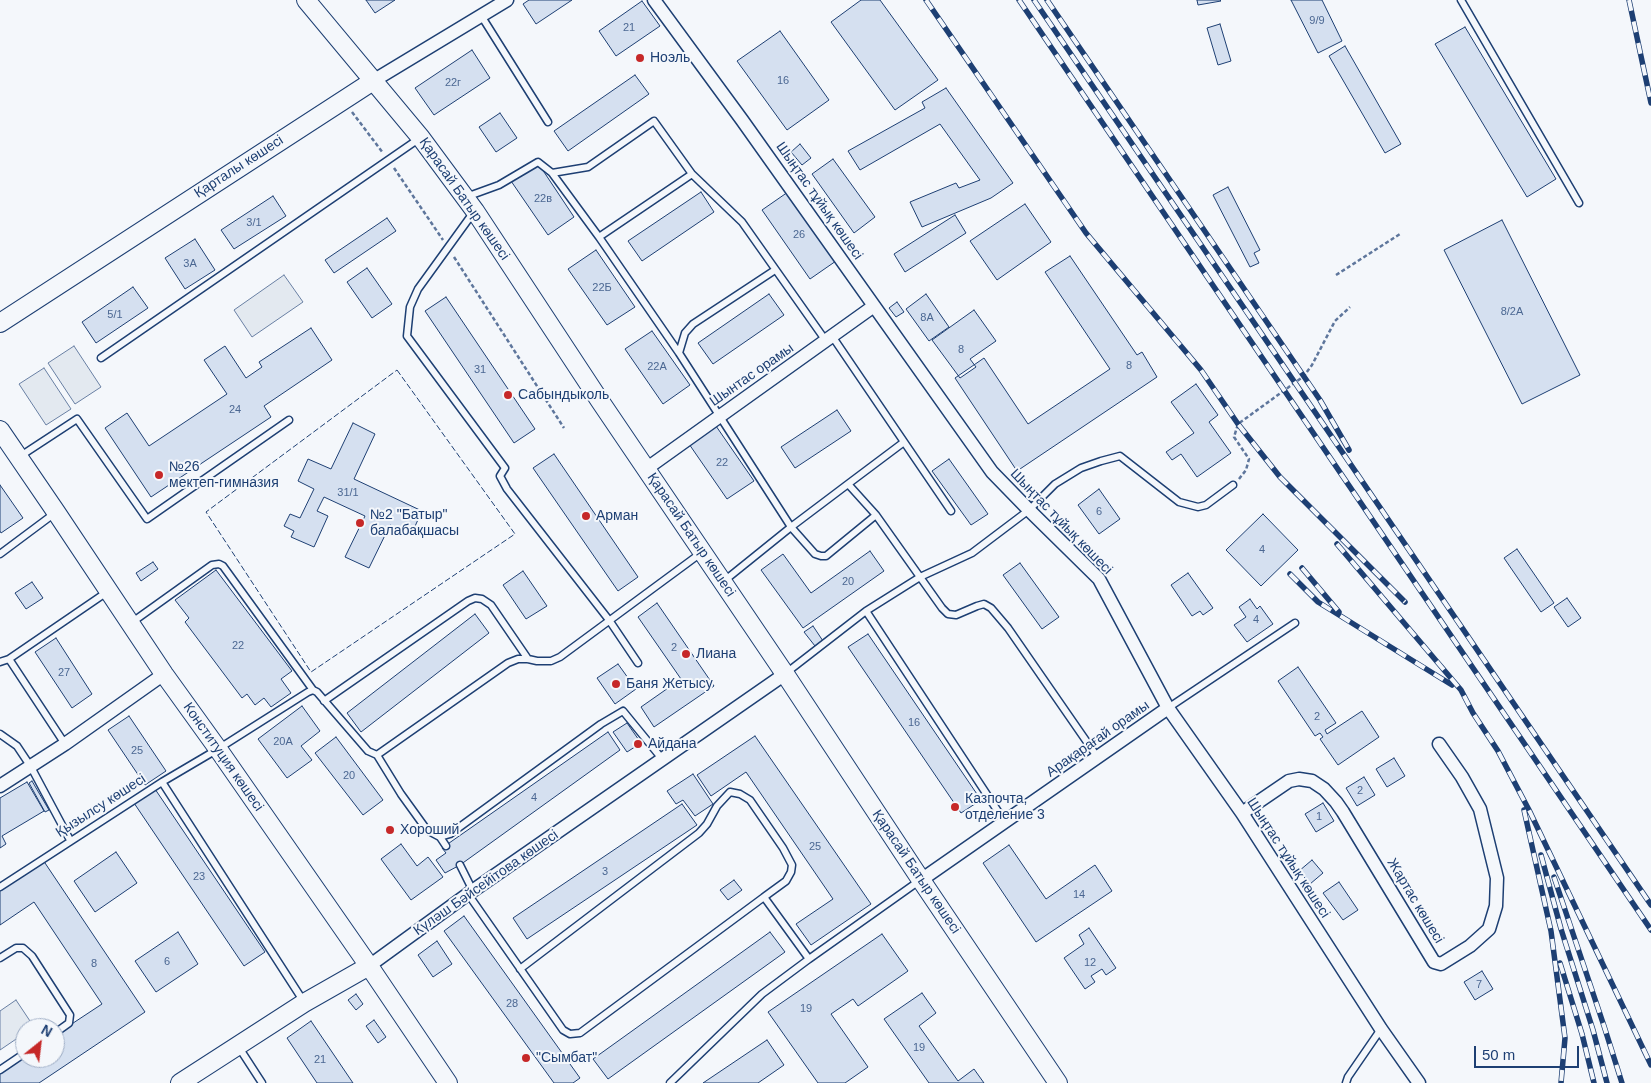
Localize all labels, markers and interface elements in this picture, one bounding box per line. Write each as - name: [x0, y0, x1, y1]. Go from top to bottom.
- house number: 9/9: [1309, 14, 1325, 28]
- house number: 21: [623, 21, 635, 35]
- place label: Ноэль: [650, 50, 690, 66]
- marker: Ноэль: [634, 52, 646, 64]
- house number: 16: [777, 74, 789, 88]
- house number: 22г: [445, 76, 461, 90]
- street label: Қарталы көшесі: [191, 132, 287, 202]
- street label: Қарасай Батыр көшесі: [415, 134, 513, 264]
- street label: Шыңтас тұйық көшесі: [772, 139, 866, 263]
- house number: 22в: [534, 192, 552, 206]
- house number: 3/1: [246, 216, 262, 230]
- house number: 26: [793, 228, 805, 242]
- house number: 3А: [183, 257, 197, 271]
- house number: 22Б: [592, 281, 612, 295]
- house number: 8/2А: [1501, 305, 1523, 319]
- house number: 5/1: [107, 308, 123, 322]
- house number: 8А: [920, 311, 934, 325]
- street label: Шынтас орамы: [707, 340, 797, 410]
- house number: 8: [958, 343, 964, 357]
- house number: 8: [1126, 359, 1132, 373]
- house number: 22А: [647, 360, 667, 374]
- house number: 31: [474, 363, 486, 377]
- place label: Сабындыколь: [518, 387, 609, 403]
- marker: Сабындыколь: [502, 389, 514, 401]
- house number: 24: [229, 403, 241, 417]
- house number: 22: [716, 456, 728, 470]
- place label: №26 мектеп-гимназия: [169, 459, 279, 492]
- street label: Шыңтас тұйық көшесі: [1006, 466, 1116, 578]
- marker: №26 мектеп-гимназия: [153, 469, 165, 481]
- street label: Қарасай Батыр көшесі: [643, 470, 739, 600]
- house number: 31/1: [337, 486, 359, 500]
- house number: 6: [1096, 505, 1102, 519]
- place label: №2 "Батыр" балабақшасы: [370, 507, 459, 540]
- place label: Арман: [596, 508, 638, 524]
- marker: Арман: [580, 510, 592, 522]
- marker: №2 "Батыр" балабақшасы: [354, 517, 366, 529]
- house number: 4: [1259, 543, 1265, 557]
- house number: 20: [842, 575, 854, 589]
- house number: 4: [1253, 613, 1259, 627]
- house number: 22: [232, 639, 244, 653]
- house number: 2: [671, 641, 677, 655]
- place label: Лиана: [696, 646, 736, 662]
- marker: Лиана: [680, 648, 692, 660]
- house number: 27: [58, 666, 70, 680]
- place label: Баня Жетысу: [626, 676, 713, 692]
- marker: Баня Жетысу: [610, 678, 622, 690]
- street label: Арақарағай орамы: [1043, 697, 1153, 781]
- street label: Конституция көшесі: [179, 699, 267, 815]
- house number: 2: [1314, 710, 1320, 724]
- house number: 16: [908, 716, 920, 730]
- house number: 20А: [273, 735, 293, 749]
- place label: Айдана: [648, 736, 697, 752]
- marker: Айдана: [632, 738, 644, 750]
- house number: 25: [131, 744, 143, 758]
- house number: 20: [343, 769, 355, 783]
- street label: Қызылсу көшесі: [53, 771, 149, 841]
- house number: 2: [1357, 784, 1363, 798]
- house number: 4: [531, 791, 537, 805]
- place label: Казпочта, отделение 3: [965, 791, 1045, 824]
- street label: Шыңтас тұйық көшесі: [1243, 795, 1333, 921]
- marker: Казпочта, отделение 3: [949, 801, 961, 813]
- street label: Қарасай Батыр көшесі: [868, 807, 964, 937]
- house number: 1: [1316, 810, 1322, 824]
- place label: Хороший: [400, 822, 459, 838]
- marker: Хороший: [384, 824, 396, 836]
- street label: Күләш Бәйсейітова көшесі: [410, 827, 562, 939]
- house number: 25: [809, 840, 821, 854]
- street label: Жартас көшесі: [1383, 855, 1447, 947]
- house number: 3: [602, 865, 608, 879]
- house number: 23: [193, 870, 205, 884]
- house number: 14: [1073, 888, 1085, 902]
- house number: 6: [164, 955, 170, 969]
- house number: 12: [1084, 956, 1096, 970]
- house number: 8: [91, 957, 97, 971]
- house number: 7: [1476, 978, 1482, 992]
- house number: 28: [506, 997, 518, 1011]
- house number: 19: [800, 1002, 812, 1016]
- north arrow: [15, 1018, 65, 1068]
- text: N: [38, 1021, 55, 1040]
- scale bar: [1476, 1036, 1581, 1068]
- house number: 19: [913, 1041, 925, 1055]
- text: 50 m: [1482, 1046, 1515, 1063]
- place label: "Сымбат": [536, 1050, 597, 1066]
- marker: "Сымбат": [520, 1052, 532, 1064]
- house number: 21: [314, 1053, 326, 1067]

